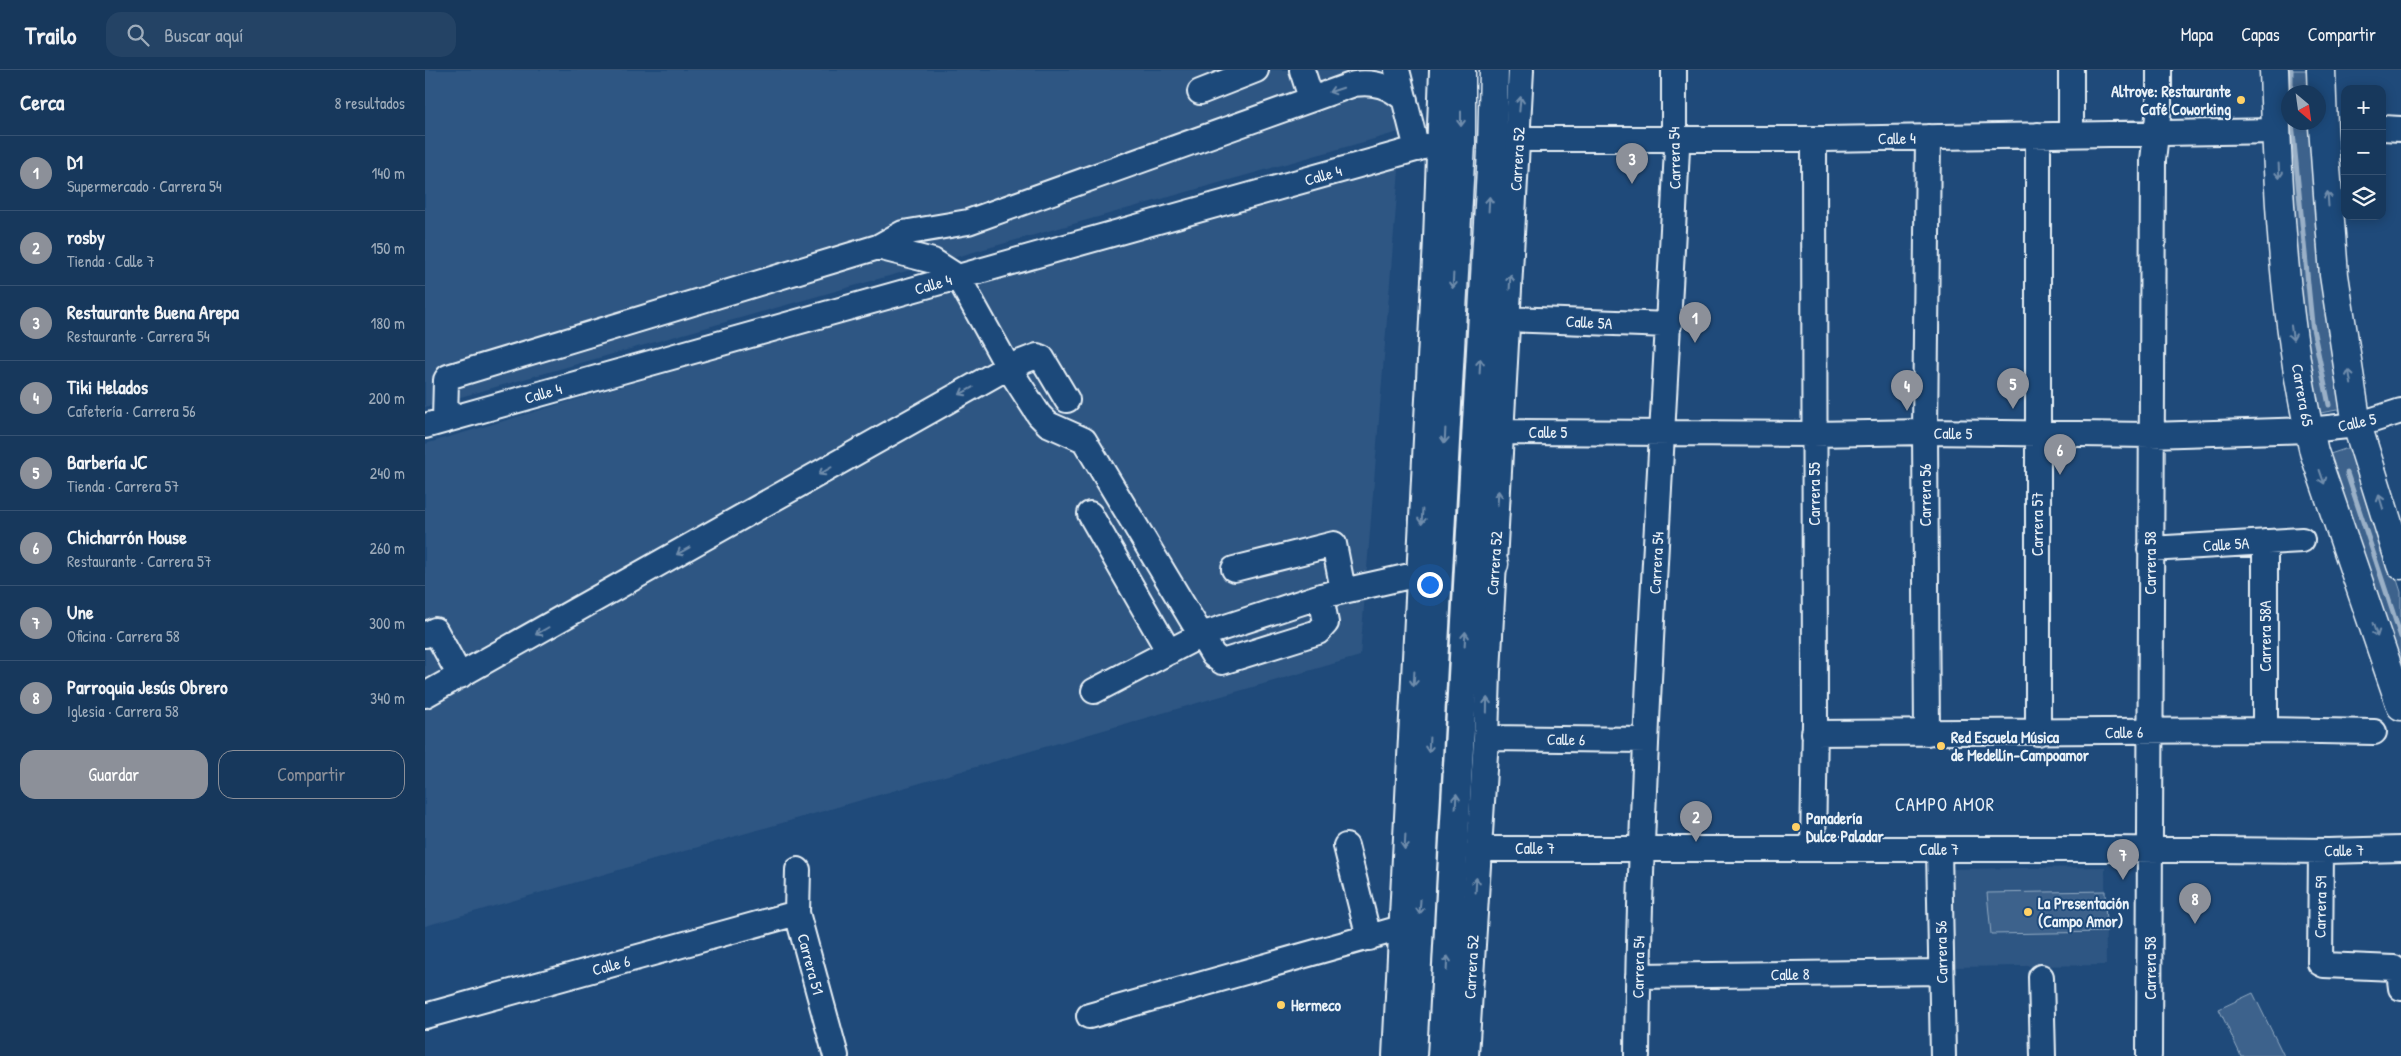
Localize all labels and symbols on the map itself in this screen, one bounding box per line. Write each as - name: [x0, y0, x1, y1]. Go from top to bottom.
- place label: Altrove: Restaurante Café Coworking: [2111, 80, 2232, 121]
- north arrow: [2281, 85, 2326, 130]
- one-way arrow: [1329, 86, 1344, 95]
- marker: Altrove: Restaurante Café Coworking: [2235, 94, 2247, 106]
- one-way arrow: [1515, 97, 1525, 113]
- one-way arrow: [1456, 110, 1466, 126]
- street label: Carrera 52: [1504, 126, 1530, 192]
- street label: Carrera 54: [1662, 127, 1686, 189]
- street label: Calle 4: [1878, 127, 1916, 149]
- pin: 3: [1616, 143, 1648, 184]
- street label: Calle 4: [1302, 159, 1344, 191]
- one-way arrow: [2274, 163, 2283, 179]
- one-way arrow: [2324, 191, 2333, 207]
- one-way arrow: [1485, 196, 1494, 212]
- street label: Calle 4: [912, 268, 954, 300]
- one-way arrow: [1449, 273, 1458, 289]
- one-way arrow: [1506, 274, 1515, 290]
- pin: 1: [1679, 302, 1711, 343]
- street label: Calle 5A: [1565, 310, 1613, 334]
- one-way arrow: [2288, 325, 2298, 341]
- one-way arrow: [1476, 359, 1485, 375]
- street label: Carrera 65: [2287, 362, 2319, 428]
- pin: 5: [1997, 368, 2029, 409]
- pin: 4: [1891, 370, 1923, 411]
- one-way arrow: [2345, 370, 2355, 386]
- street label: Calle 4: [522, 377, 564, 409]
- one-way arrow: [959, 386, 974, 396]
- street label: Calle 5: [2336, 407, 2378, 437]
- street label: Calle 5: [1529, 421, 1568, 443]
- street label: Calle 5: [1933, 422, 1973, 444]
- one-way arrow: [1440, 427, 1450, 443]
- pin: 6: [2044, 434, 2076, 475]
- street label: Carrera 55: [1803, 462, 1825, 526]
- street label: Carrera 56: [1914, 464, 1936, 527]
- one-way arrow: [818, 466, 832, 476]
- one-way arrow: [2318, 468, 2327, 484]
- one-way arrow: [1494, 491, 1503, 507]
- street label: Carrera 57: [2026, 492, 2048, 556]
- one-way arrow: [2376, 494, 2386, 510]
- one-way arrow: [1417, 509, 1426, 525]
- street label: Carrera 52: [1481, 530, 1507, 596]
- street label: Carrera 54: [1643, 531, 1669, 595]
- street label: Carrera 58: [2139, 531, 2161, 595]
- street label: Calle 5A: [2202, 531, 2250, 557]
- one-way arrow: [677, 546, 691, 556]
- your location: [1417, 572, 1443, 598]
- street label: Carrera 58A: [2254, 600, 2276, 672]
- one-way arrow: [2371, 622, 2380, 638]
- one-way arrow: [535, 626, 549, 636]
- one-way arrow: [1461, 631, 1470, 647]
- one-way arrow: [1409, 671, 1418, 687]
- one-way arrow: [1482, 698, 1492, 714]
- street label: Calle 6: [2105, 721, 2143, 743]
- place label: Red Escuela Música de Medellín-Campoamor: [1951, 726, 2090, 767]
- street label: Calle 6: [1547, 728, 1585, 750]
- one-way arrow: [1425, 737, 1434, 753]
- marker: Red Escuela Música de Medellín-Campoamor: [1935, 740, 1947, 752]
- district label: CAMPO AMOR: [1895, 792, 1995, 817]
- one-way arrow: [1452, 793, 1461, 809]
- pin: 2: [1680, 801, 1712, 842]
- place label: Panadería Dulce Paladar: [1806, 807, 1885, 847]
- marker: Panadería Dulce Paladar: [1790, 821, 1802, 833]
- one-way arrow: [1401, 833, 1410, 849]
- street label: Calle 7: [1515, 837, 1555, 859]
- street label: Calle 7: [1919, 838, 1959, 860]
- pin: 7: [2107, 839, 2139, 880]
- street label: Calle 7: [2324, 839, 2364, 861]
- street label: Carrera 59: [2308, 875, 2332, 938]
- one-way arrow: [1471, 877, 1480, 893]
- pin: 8: [2179, 883, 2211, 924]
- place label: La Presentación (Campo Amor): [2038, 892, 2129, 933]
- one-way arrow: [1415, 899, 1425, 915]
- marker: La Presentación (Campo Amor): [2022, 906, 2034, 918]
- street label: Carrera 56: [1929, 920, 1953, 984]
- street label: Carrera 51: [792, 931, 830, 997]
- street label: Carrera 52: [1458, 934, 1484, 1000]
- street label: Carrera 54: [1626, 936, 1650, 998]
- street label: Carrera 58: [2139, 936, 2161, 1000]
- street label: Calle 6: [590, 949, 632, 981]
- one-way arrow: [1443, 956, 1452, 972]
- street label: Calle 8: [1770, 963, 1810, 985]
- place label: Hermeco: [1291, 994, 1341, 1016]
- marker: Hermeco: [1275, 999, 1287, 1011]

